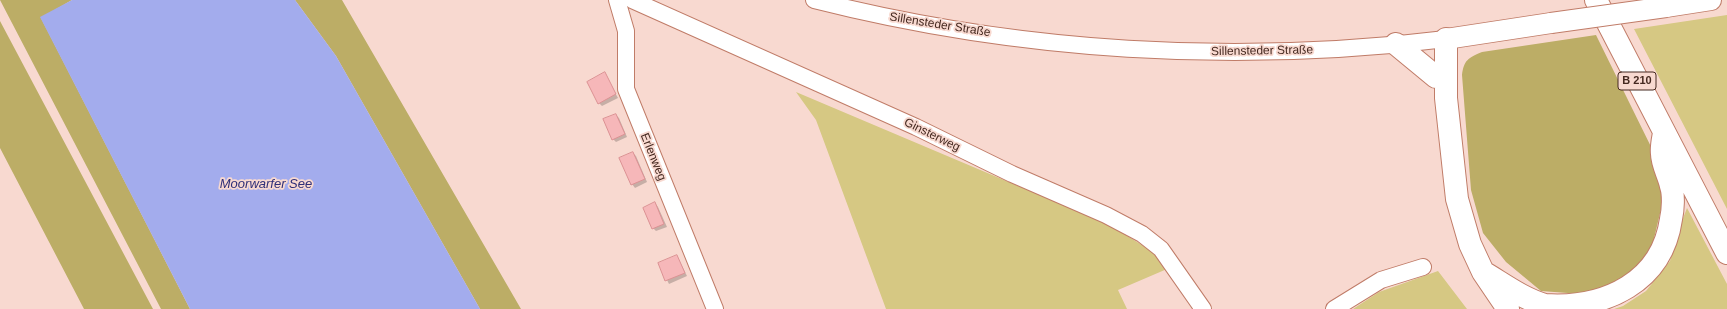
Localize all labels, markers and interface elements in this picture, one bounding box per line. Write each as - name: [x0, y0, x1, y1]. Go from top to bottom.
- street label: Sillensteder Straße: [888, 10, 992, 40]
- street label: Sillensteder Straße: [1211, 43, 1313, 59]
- road number: B 210: [1618, 72, 1656, 90]
- street label: Ginsterweg: [902, 115, 962, 155]
- street label: Erlenweg: [637, 131, 669, 183]
- water label: Moorwarfer See: [220, 176, 312, 192]

